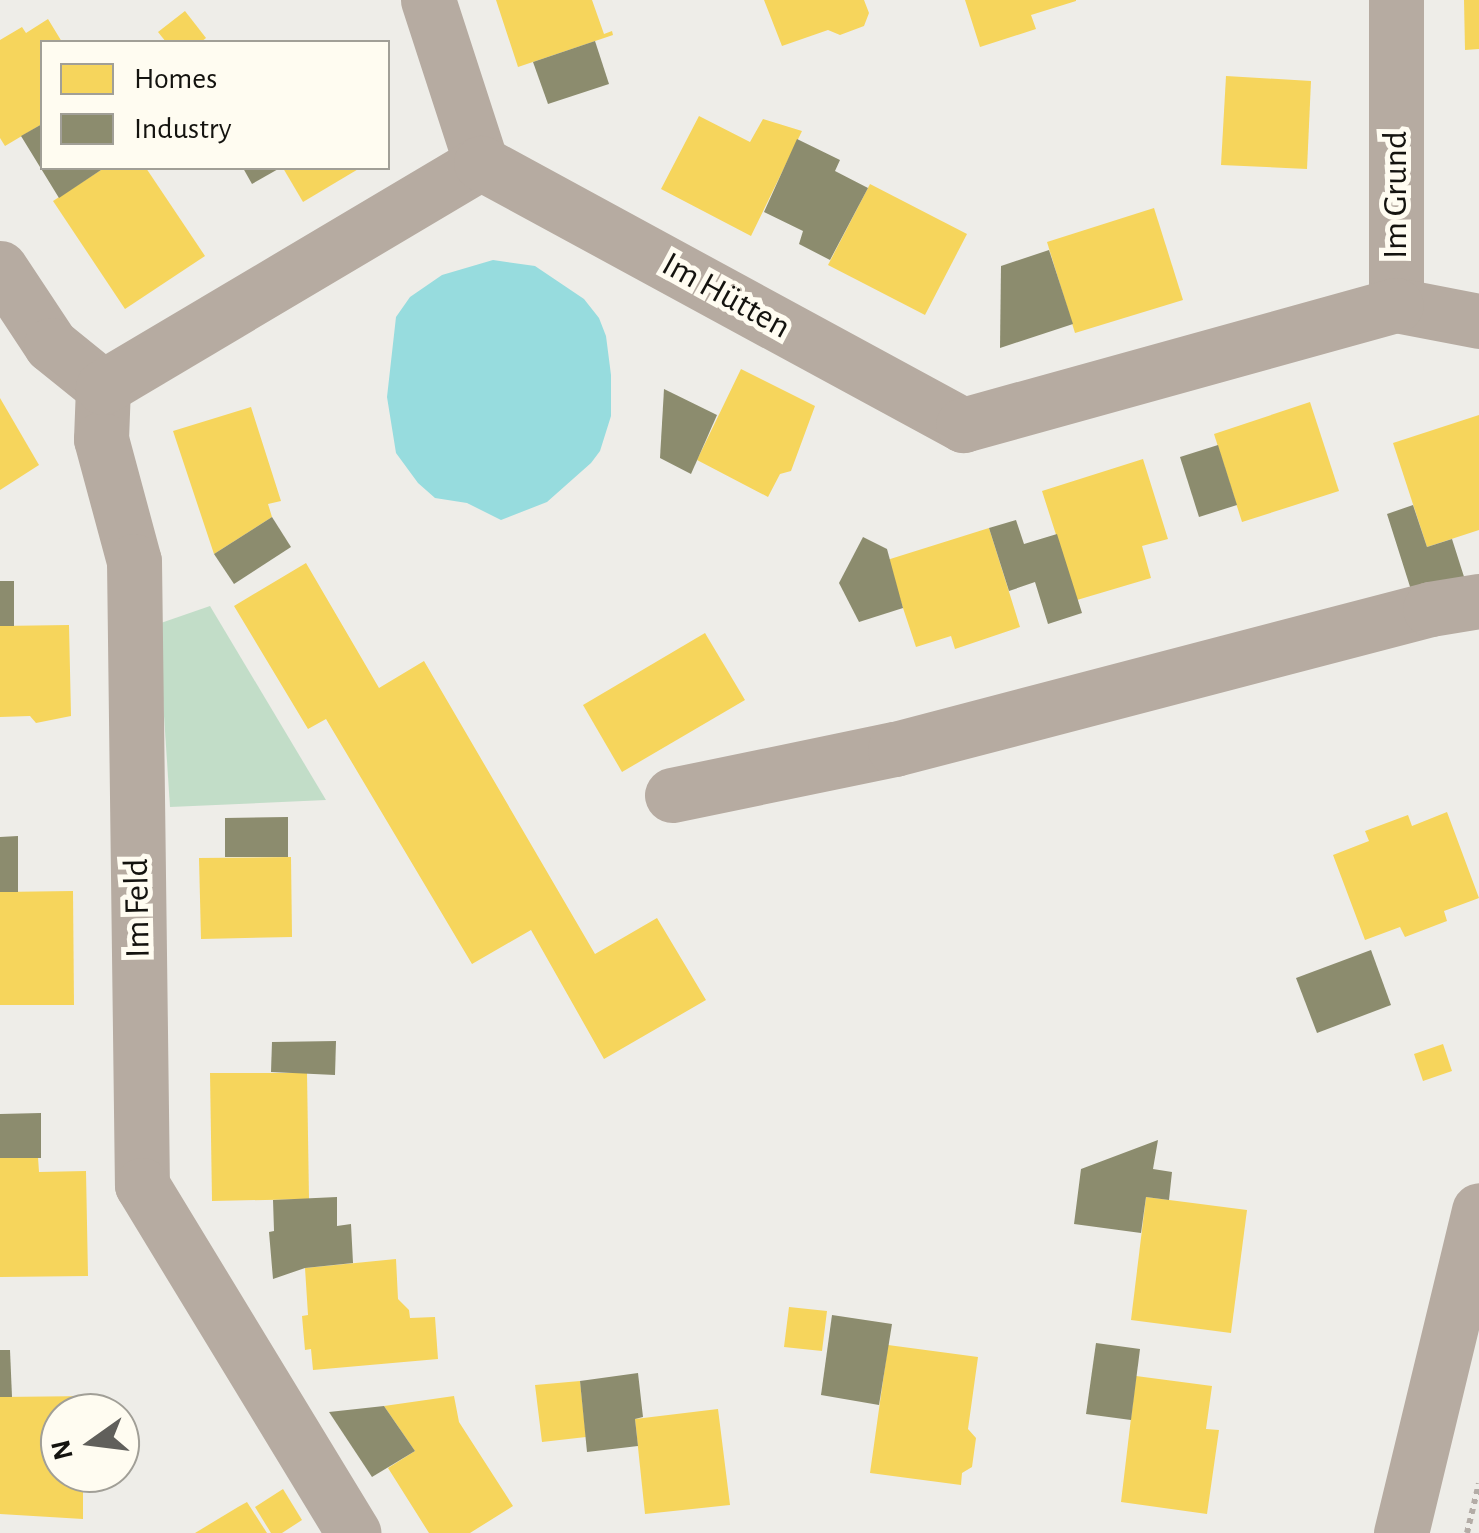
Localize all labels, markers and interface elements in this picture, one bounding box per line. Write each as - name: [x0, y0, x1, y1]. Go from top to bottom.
- legend: [40, 40, 390, 170]
- text: Homes: [134, 64, 217, 94]
- text: Industry: [134, 114, 232, 144]
- street label: Im Grund: [1375, 131, 1417, 259]
- street label: Im Hütten: [654, 244, 798, 348]
- street label: Im Feld: [116, 858, 160, 958]
- north arrow: [40, 1393, 140, 1493]
- text: N: [47, 1437, 79, 1463]

